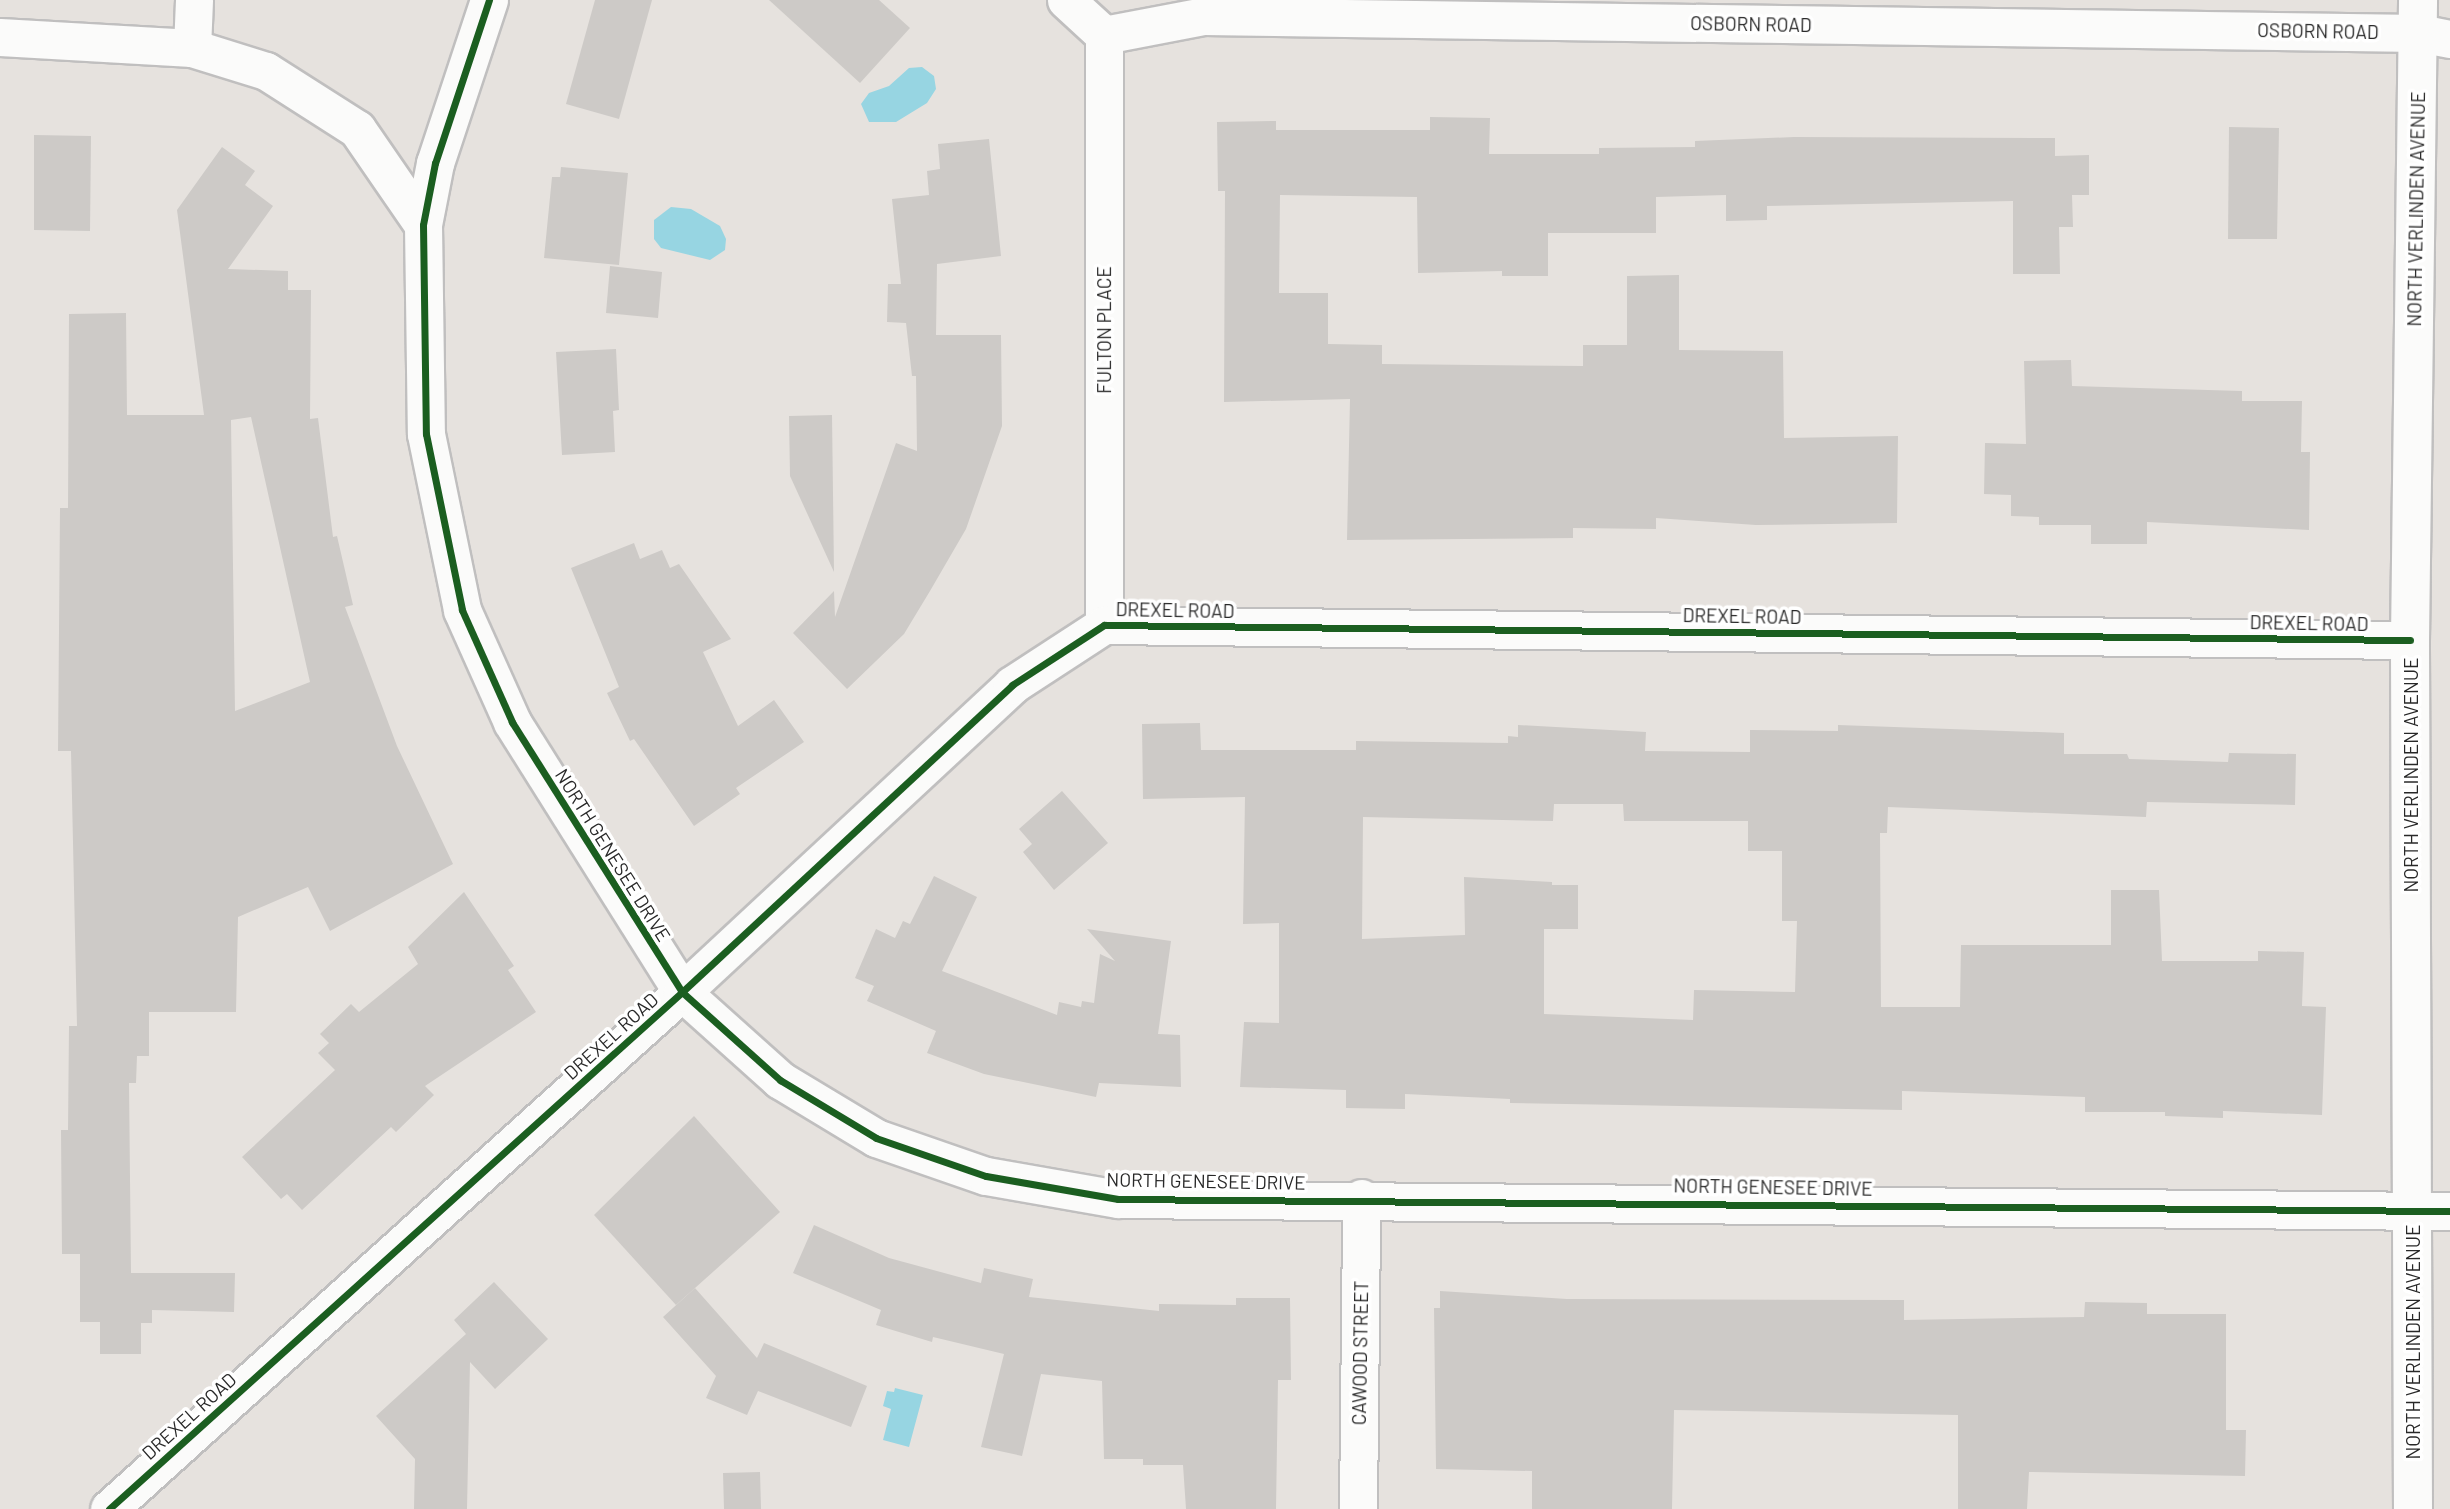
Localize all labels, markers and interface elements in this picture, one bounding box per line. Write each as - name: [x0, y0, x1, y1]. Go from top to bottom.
- street label: OSBORN ROAD: [1690, 12, 1812, 36]
- street label: OSBORN ROAD: [2257, 19, 2379, 43]
- street label: NORTH VERLINDEN AVENUE: [2403, 91, 2429, 327]
- street label: FULTON PLACE: [1093, 266, 1115, 394]
- street label: DREXEL ROAD: [1115, 598, 1235, 622]
- street label: DREXEL ROAD: [1682, 604, 1802, 628]
- street label: DREXEL ROAD: [2249, 611, 2369, 635]
- street label: NORTH VERLINDEN AVENUE: [2400, 657, 2422, 893]
- street label: NORTH GENESEE DRIVE: [551, 765, 675, 945]
- street label: DREXEL ROAD: [559, 988, 663, 1084]
- street label: NORTH GENESEE DRIVE: [1106, 1168, 1306, 1194]
- street label: NORTH GENESEE DRIVE: [1673, 1174, 1873, 1200]
- street label: NORTH VERLINDEN AVENUE: [2402, 1224, 2424, 1460]
- street label: CAWOOD STREET: [1347, 1281, 1373, 1425]
- street label: DREXEL ROAD: [137, 1368, 241, 1464]

